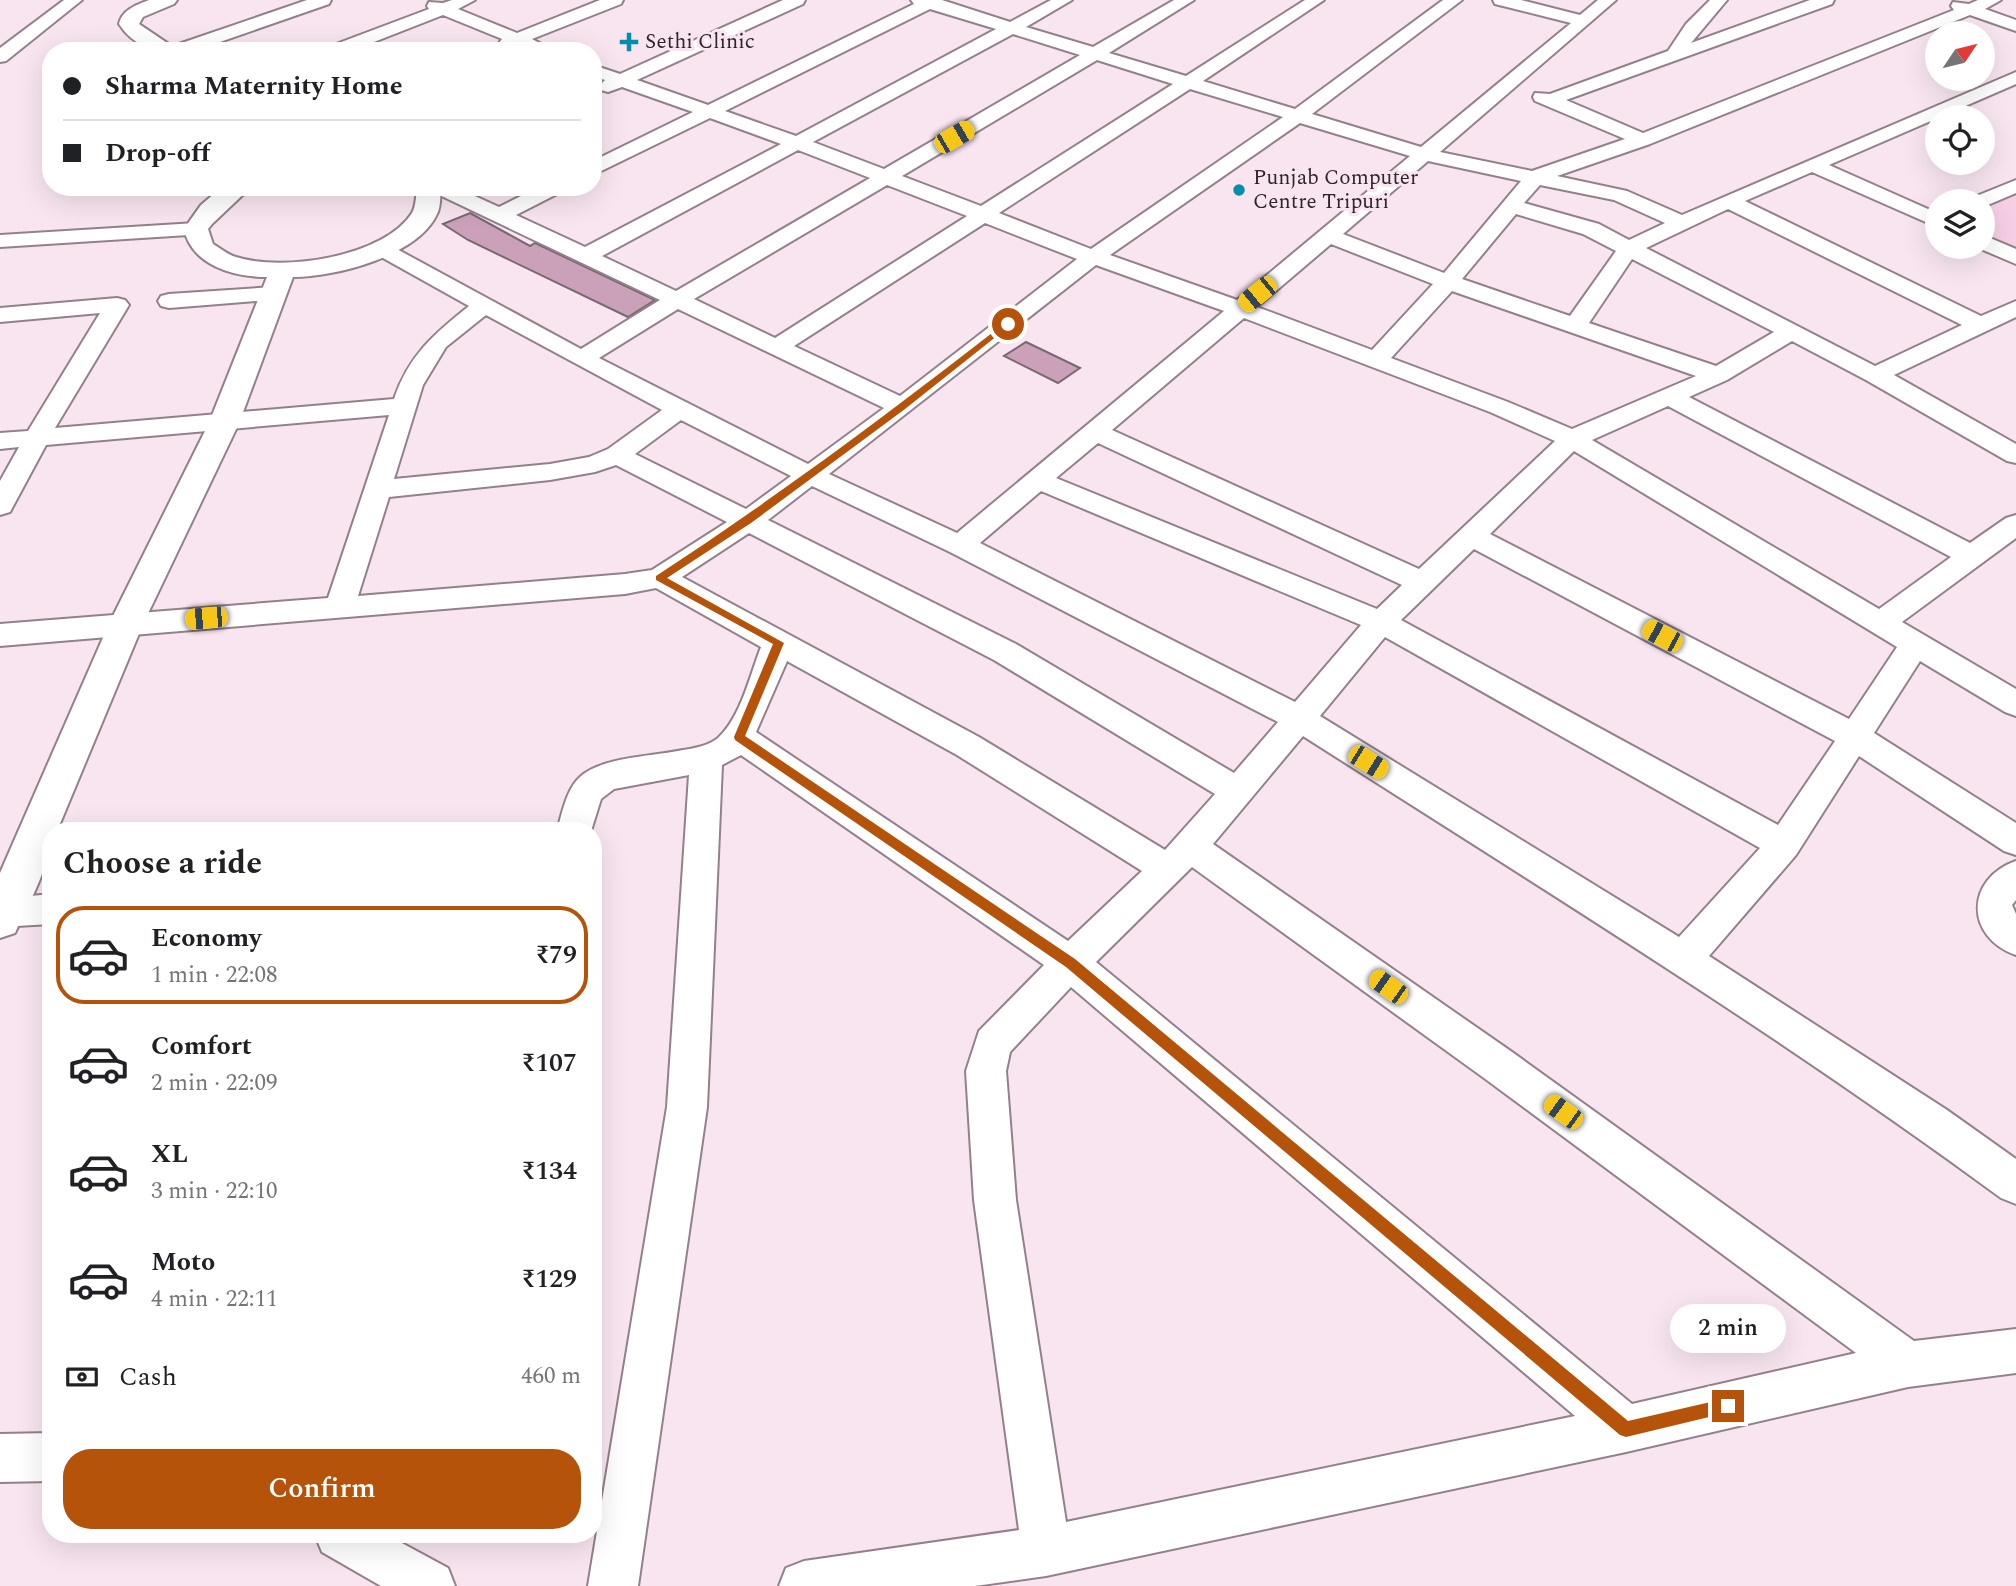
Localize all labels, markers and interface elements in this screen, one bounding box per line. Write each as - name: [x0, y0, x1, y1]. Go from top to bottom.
- north arrow: [1925, 21, 1995, 91]
- map controls: [1925, 21, 1995, 259]
- place label: Sethi Clinic: [645, 26, 755, 58]
- marker: Sethi Clinic: [619, 32, 639, 52]
- text: Sharma Maternity Home: [105, 66, 403, 106]
- button: locate: [1925, 105, 1995, 175]
- car: [931, 117, 978, 157]
- text: Drop-off: [105, 133, 210, 173]
- place label: Punjab Computer Centre Tripuri: [1253, 162, 1418, 218]
- marker: Punjab Computer Centre Tripuri: [1231, 182, 1247, 198]
- button: layers: [1925, 189, 1995, 259]
- car: [1235, 273, 1280, 315]
- route start: [992, 308, 1024, 340]
- car: [185, 606, 228, 630]
- car: [1639, 617, 1686, 655]
- car: [1345, 742, 1392, 782]
- text: Choose a ride: [63, 839, 262, 888]
- text: Economy: [151, 918, 261, 958]
- icon: car: [67, 924, 130, 987]
- text: ₹79: [535, 935, 577, 975]
- text: 1 min · 22:08: [151, 958, 278, 993]
- car: [1365, 966, 1412, 1008]
- text: Comfort: [151, 1026, 252, 1066]
- icon: car: [67, 1032, 130, 1095]
- text: ₹107: [521, 1043, 577, 1083]
- text: 2 min · 22:09: [151, 1066, 278, 1101]
- car: [1540, 1091, 1587, 1133]
- text: XL: [151, 1134, 188, 1174]
- icon: car: [67, 1140, 130, 1203]
- text: ₹134: [521, 1151, 577, 1191]
- text: 3 min · 22:10: [151, 1174, 278, 1209]
- text: Moto: [151, 1242, 215, 1282]
- icon: car: [67, 1248, 130, 1311]
- text: ₹129: [521, 1259, 577, 1299]
- text: 4 min · 22:11: [151, 1282, 278, 1317]
- callout: 2 min: [1670, 1304, 1786, 1354]
- text: 2 min: [1698, 1311, 1758, 1346]
- text: Cash: [119, 1357, 177, 1397]
- icon: cash: [63, 1358, 101, 1396]
- text: 460 m: [521, 1359, 581, 1394]
- route end: [1712, 1390, 1744, 1422]
- button: Confirm: [63, 1449, 581, 1529]

